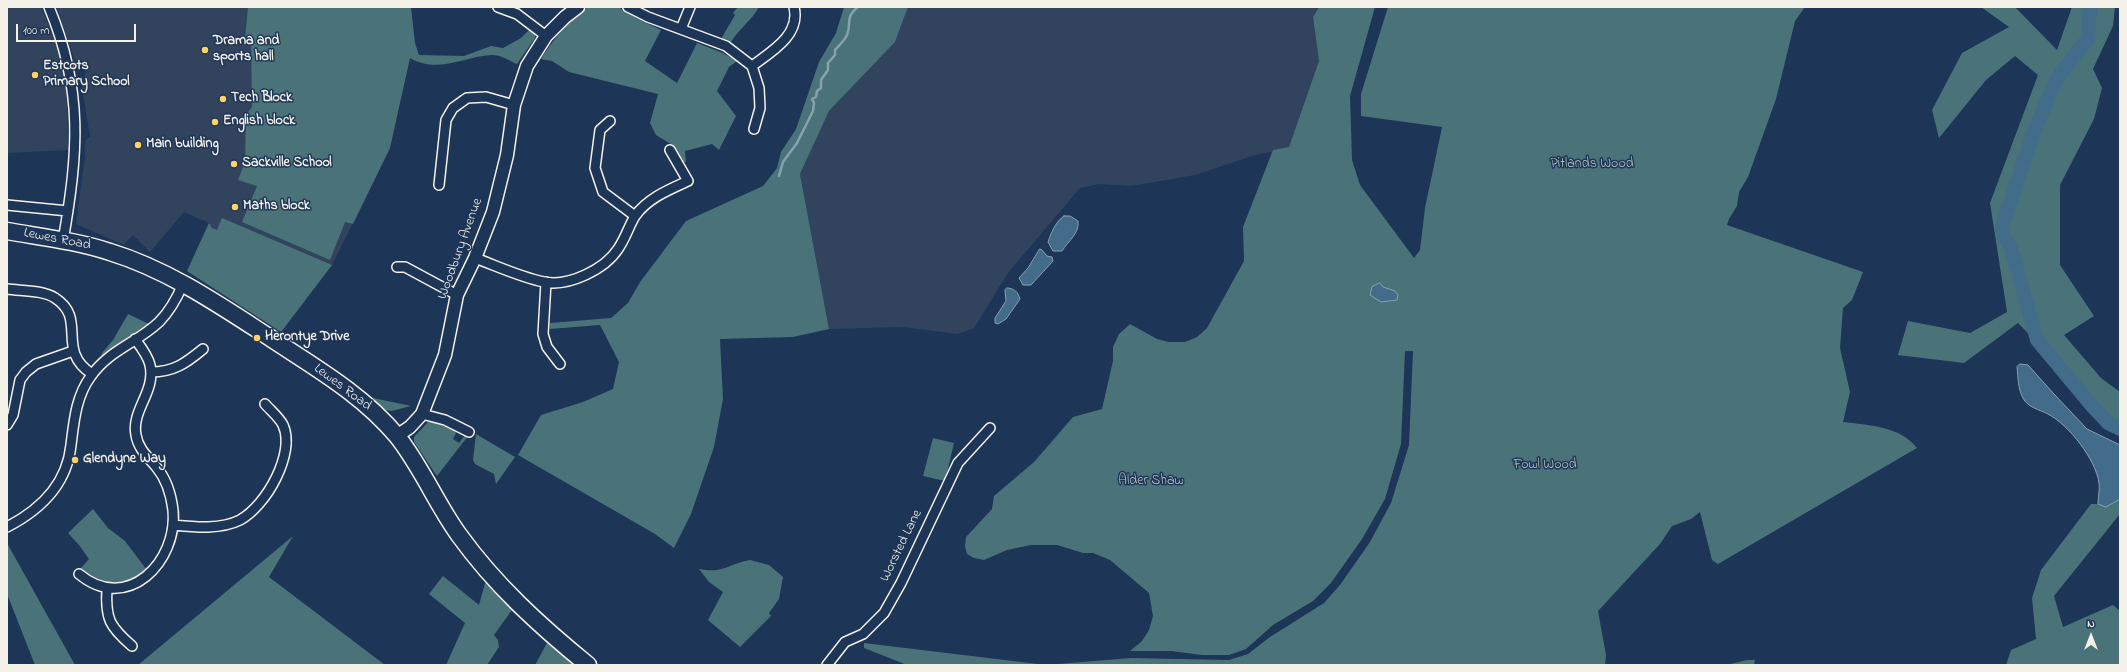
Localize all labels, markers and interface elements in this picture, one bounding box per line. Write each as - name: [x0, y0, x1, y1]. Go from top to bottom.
- scale bar: [18, 16, 138, 42]
- text: 100 m: [23, 22, 50, 40]
- place label: Drama and sports hall: [213, 34, 279, 66]
- marker: Drama and sports hall: [200, 45, 210, 55]
- place label: Estcots Primary School: [43, 59, 130, 92]
- marker: Estcots Primary School: [30, 70, 40, 80]
- place label: Tech Block: [231, 91, 292, 107]
- marker: Tech Block: [218, 94, 228, 104]
- place label: English block: [223, 114, 295, 130]
- marker: English block: [210, 117, 220, 127]
- place label: Main building: [146, 137, 219, 153]
- marker: Main building: [133, 140, 143, 150]
- place label: Sackville School: [242, 156, 332, 172]
- park label: Pitlands Wood: [1550, 157, 1634, 173]
- marker: Sackville School: [229, 159, 239, 169]
- street label: Woodbury Avenue: [435, 196, 487, 302]
- place label: Maths block: [243, 199, 310, 215]
- marker: Maths block: [230, 202, 240, 212]
- street label: Lewes Road: [22, 225, 92, 255]
- place label: Herontye Drive: [265, 330, 349, 346]
- marker: Herontye Drive: [252, 333, 262, 343]
- street label: Lewes Road: [310, 361, 374, 415]
- place label: Glendyne Way: [83, 452, 166, 468]
- marker: Glendyne Way: [70, 455, 80, 465]
- park label: Fowl Wood: [1513, 458, 1577, 474]
- park label: Alder Shaw: [1118, 474, 1184, 490]
- street label: Worsted Lane: [877, 507, 927, 585]
- north arrow: [2071, 616, 2111, 656]
- text: N: [2087, 616, 2095, 632]

